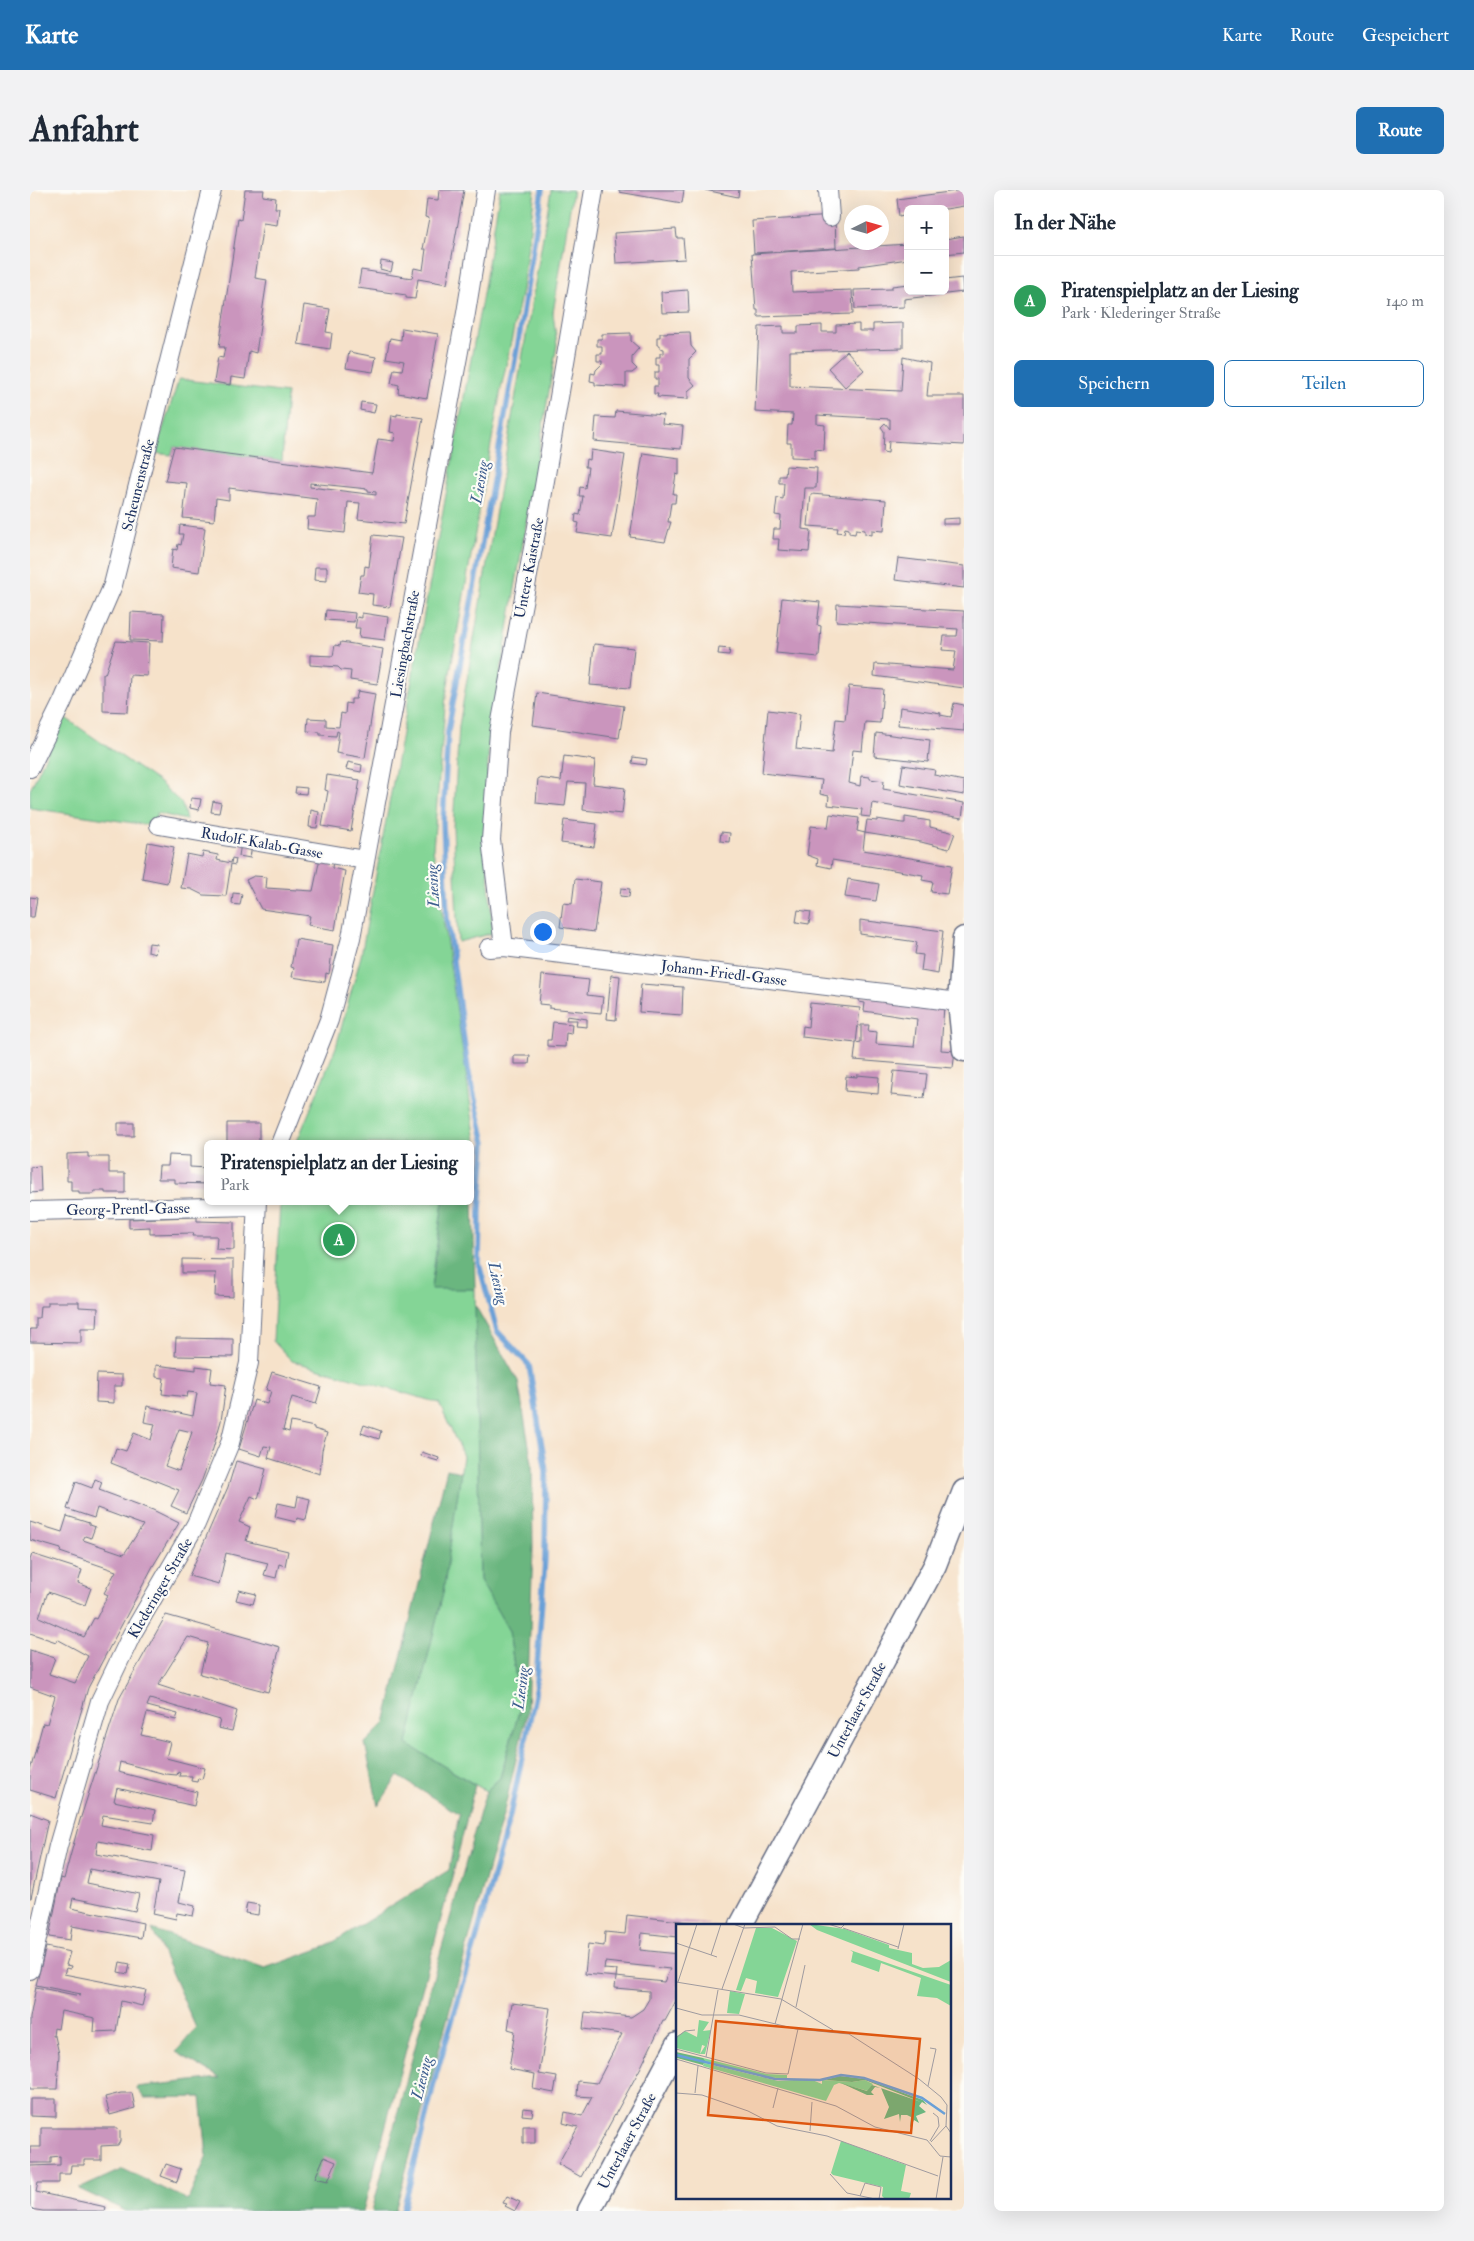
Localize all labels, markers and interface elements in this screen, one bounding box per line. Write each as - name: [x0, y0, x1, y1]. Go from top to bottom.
- text: Karte: [25, 20, 78, 51]
- text: Karte: [1222, 24, 1262, 47]
- text: Route: [1290, 24, 1334, 47]
- text: Gespeichert: [1362, 24, 1449, 47]
- button: Route: [1356, 107, 1444, 154]
- text: Anfahrt: [30, 108, 139, 152]
- north arrow: [844, 205, 889, 250]
- map controls: [904, 205, 949, 295]
- button: +: [904, 205, 949, 250]
- text: In der Nähe: [1014, 209, 1116, 236]
- button: −: [904, 250, 949, 295]
- text: Piratenspielplatz an der Liesing: [1061, 279, 1299, 303]
- text: A: [1025, 291, 1035, 311]
- text: 140 m: [1386, 291, 1424, 311]
- text: Park · Klederinger Straße: [1061, 303, 1221, 323]
- button: Speichern: [1014, 360, 1214, 407]
- button: Teilen: [1224, 360, 1424, 407]
- street label: Scheunenstraße: [118, 437, 159, 533]
- water label: Liesing: [466, 458, 494, 506]
- street label: Untere Kaistraße: [510, 516, 549, 620]
- street label: Liesingbachstraße: [387, 589, 424, 699]
- street label: Rudolf-Kalab-Gasse: [199, 823, 324, 864]
- water label: Liesing: [422, 863, 444, 909]
- your location: [530, 919, 556, 945]
- street label: Johann-Friedl-Gasse: [659, 956, 788, 992]
- popup: [204, 1140, 474, 1205]
- text: Piratenspielplatz an der Liesing: [220, 1151, 458, 1175]
- text: Park: [220, 1175, 249, 1195]
- street label: Georg-Prentl-Gasse: [66, 1199, 190, 1220]
- pin: A: [323, 1221, 355, 1259]
- water label: Liesing: [483, 1259, 513, 1308]
- street label: Klederinger Straße: [124, 1534, 197, 1642]
- street label: Unterlaaer Straße: [824, 1659, 891, 1762]
- water label: Liesing: [508, 1664, 534, 1712]
- inset map: [676, 1924, 952, 2198]
- water label: Liesing: [407, 2054, 437, 2103]
- street label: Unterlaaer Straße: [594, 2090, 661, 2193]

